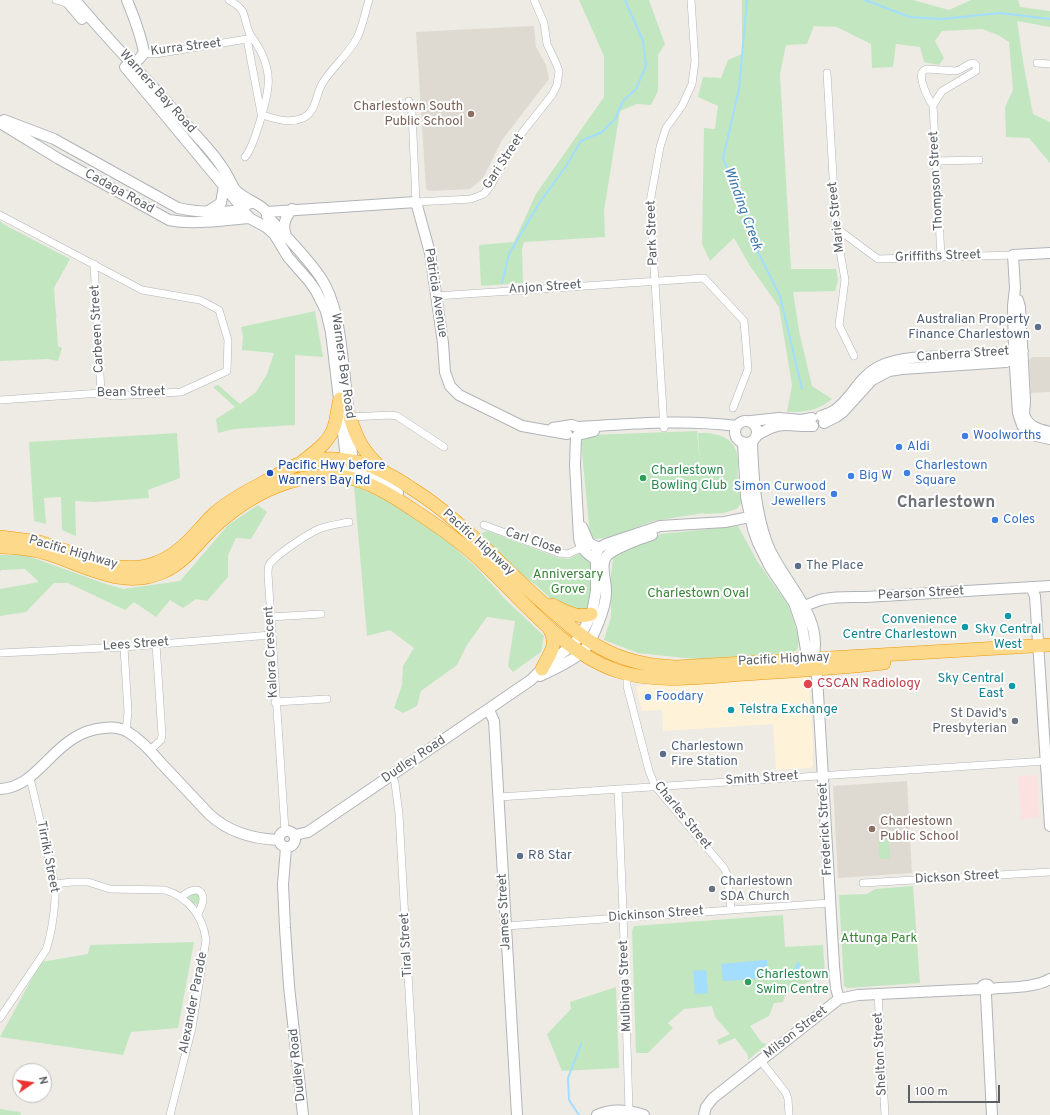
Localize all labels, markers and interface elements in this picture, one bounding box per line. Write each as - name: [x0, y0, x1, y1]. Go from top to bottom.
- street label: Kurra Street: [150, 36, 222, 60]
- street label: Warners Bay Road: [115, 47, 199, 137]
- place label: Charlestown South Public School: [353, 99, 463, 130]
- marker: Charlestown South Public School: [466, 109, 476, 119]
- street label: Gari Street: [480, 131, 528, 193]
- street label: Thompson Street: [927, 131, 947, 231]
- water label: Winding Creek: [719, 165, 765, 253]
- street label: Cadaga Road: [81, 166, 157, 218]
- street label: Marie Street: [826, 181, 848, 253]
- street label: Park Street: [644, 200, 662, 266]
- street label: Patricia Avenue: [420, 247, 450, 339]
- street label: Griffiths Street: [895, 248, 981, 266]
- street label: Anjon Street: [508, 278, 582, 298]
- street label: Carbeen Street: [88, 284, 108, 374]
- street label: Warners Bay Road: [327, 312, 357, 420]
- place label: Australian Property Finance Charlestown: [908, 312, 1030, 343]
- marker: Australian Property Finance Charlestown: [1033, 322, 1043, 332]
- street label: Canberra Street: [916, 344, 1010, 366]
- street label: Bean Street: [96, 385, 166, 401]
- place label: Woolworths: [973, 428, 1041, 444]
- marker: Woolworths: [960, 431, 970, 441]
- place label: Aldi: [907, 439, 930, 455]
- marker: Aldi: [894, 442, 904, 452]
- place label: Pacific Hwy before Warners Bay Rd: [278, 458, 385, 489]
- place label: Charlestown Square: [915, 458, 988, 489]
- place label: Charlestown Bowling Club: [651, 463, 727, 494]
- marker: Pacific Hwy before Warners Bay Rd: [265, 468, 275, 478]
- place label: Big W: [859, 468, 892, 484]
- marker: Charlestown Square: [902, 468, 912, 478]
- marker: Big W: [846, 471, 856, 481]
- marker: Charlestown Bowling Club: [638, 473, 648, 483]
- place label: Simon Curwood Jewellers: [734, 479, 826, 510]
- marker: Simon Curwood Jewellers: [829, 489, 839, 499]
- district label: Charlestown: [897, 494, 995, 514]
- street label: Pacific Highway: [439, 507, 517, 579]
- place label: Coles: [1003, 512, 1035, 528]
- marker: Coles: [990, 515, 1000, 525]
- street label: Carl Close: [503, 525, 563, 559]
- street label: Pacific Highway: [27, 533, 119, 573]
- place label: The Place: [806, 558, 863, 574]
- marker: The Place: [793, 561, 803, 571]
- park label: Anniversary Grove: [533, 567, 603, 598]
- street label: Pearson Street: [877, 584, 965, 604]
- park label: Charlestown Oval: [647, 586, 749, 602]
- street label: Kalora Crescent: [262, 606, 282, 698]
- marker: Sky Central West: [1003, 611, 1013, 621]
- place label: Convenience Centre Charlestown: [843, 612, 957, 643]
- marker: Convenience Centre Charlestown: [960, 622, 970, 632]
- place label: Sky Central West: [975, 622, 1041, 653]
- street label: Lees Street: [102, 635, 170, 655]
- street label: Pacific Highway: [738, 650, 830, 670]
- place label: Sky Central East: [937, 671, 1004, 702]
- place label: CSCAN Radiology: [817, 676, 921, 692]
- marker: CSCAN Radiology: [802, 678, 814, 690]
- marker: Sky Central East: [1007, 681, 1017, 691]
- place label: Foodary: [656, 689, 704, 705]
- marker: Foodary: [643, 692, 653, 702]
- place label: Telstra Exchange: [739, 702, 838, 718]
- marker: Telstra Exchange: [726, 705, 736, 715]
- place label: St David’s Presbyterian: [932, 706, 1007, 737]
- marker: St David’s Presbyterian: [1010, 716, 1020, 726]
- street label: Dudley Road: [379, 733, 449, 787]
- place label: Charlestown Fire Station: [671, 739, 744, 770]
- marker: Charlestown Fire Station: [658, 749, 668, 759]
- street label: Smith Street: [725, 769, 799, 789]
- street label: Charles Street: [650, 779, 714, 853]
- street label: Frederick Street: [816, 782, 836, 876]
- place label: Charlestown Public School: [880, 814, 959, 845]
- street label: Tirriki Street: [32, 820, 62, 894]
- marker: Charlestown Public School: [867, 824, 877, 834]
- place label: R8 Star: [528, 848, 572, 864]
- marker: R8 Star: [515, 851, 525, 861]
- street label: Dickson Street: [914, 868, 1000, 888]
- street label: James Street: [495, 873, 515, 951]
- place label: Charlestown SDA Church: [720, 874, 793, 905]
- marker: Charlestown SDA Church: [707, 884, 717, 894]
- street label: Dickinson Street: [608, 904, 704, 926]
- street label: Tiral Street: [398, 912, 416, 978]
- park label: Attunga Park: [840, 931, 918, 947]
- street label: Mulbinga Street: [617, 940, 635, 1032]
- street label: Alexander Parade: [176, 951, 212, 1055]
- place label: Charlestown Swim Centre: [756, 967, 829, 998]
- marker: Charlestown Swim Centre: [743, 977, 753, 987]
- street label: Milson Street: [761, 1003, 831, 1063]
- street label: Shelton Street: [871, 1012, 891, 1096]
- street label: Dudley Road: [286, 1028, 310, 1102]
- north arrow: [12, 1063, 52, 1103]
- text: N: [35, 1075, 50, 1086]
- scale bar: [910, 1077, 1002, 1103]
- text: 100 m: [915, 1084, 948, 1100]

